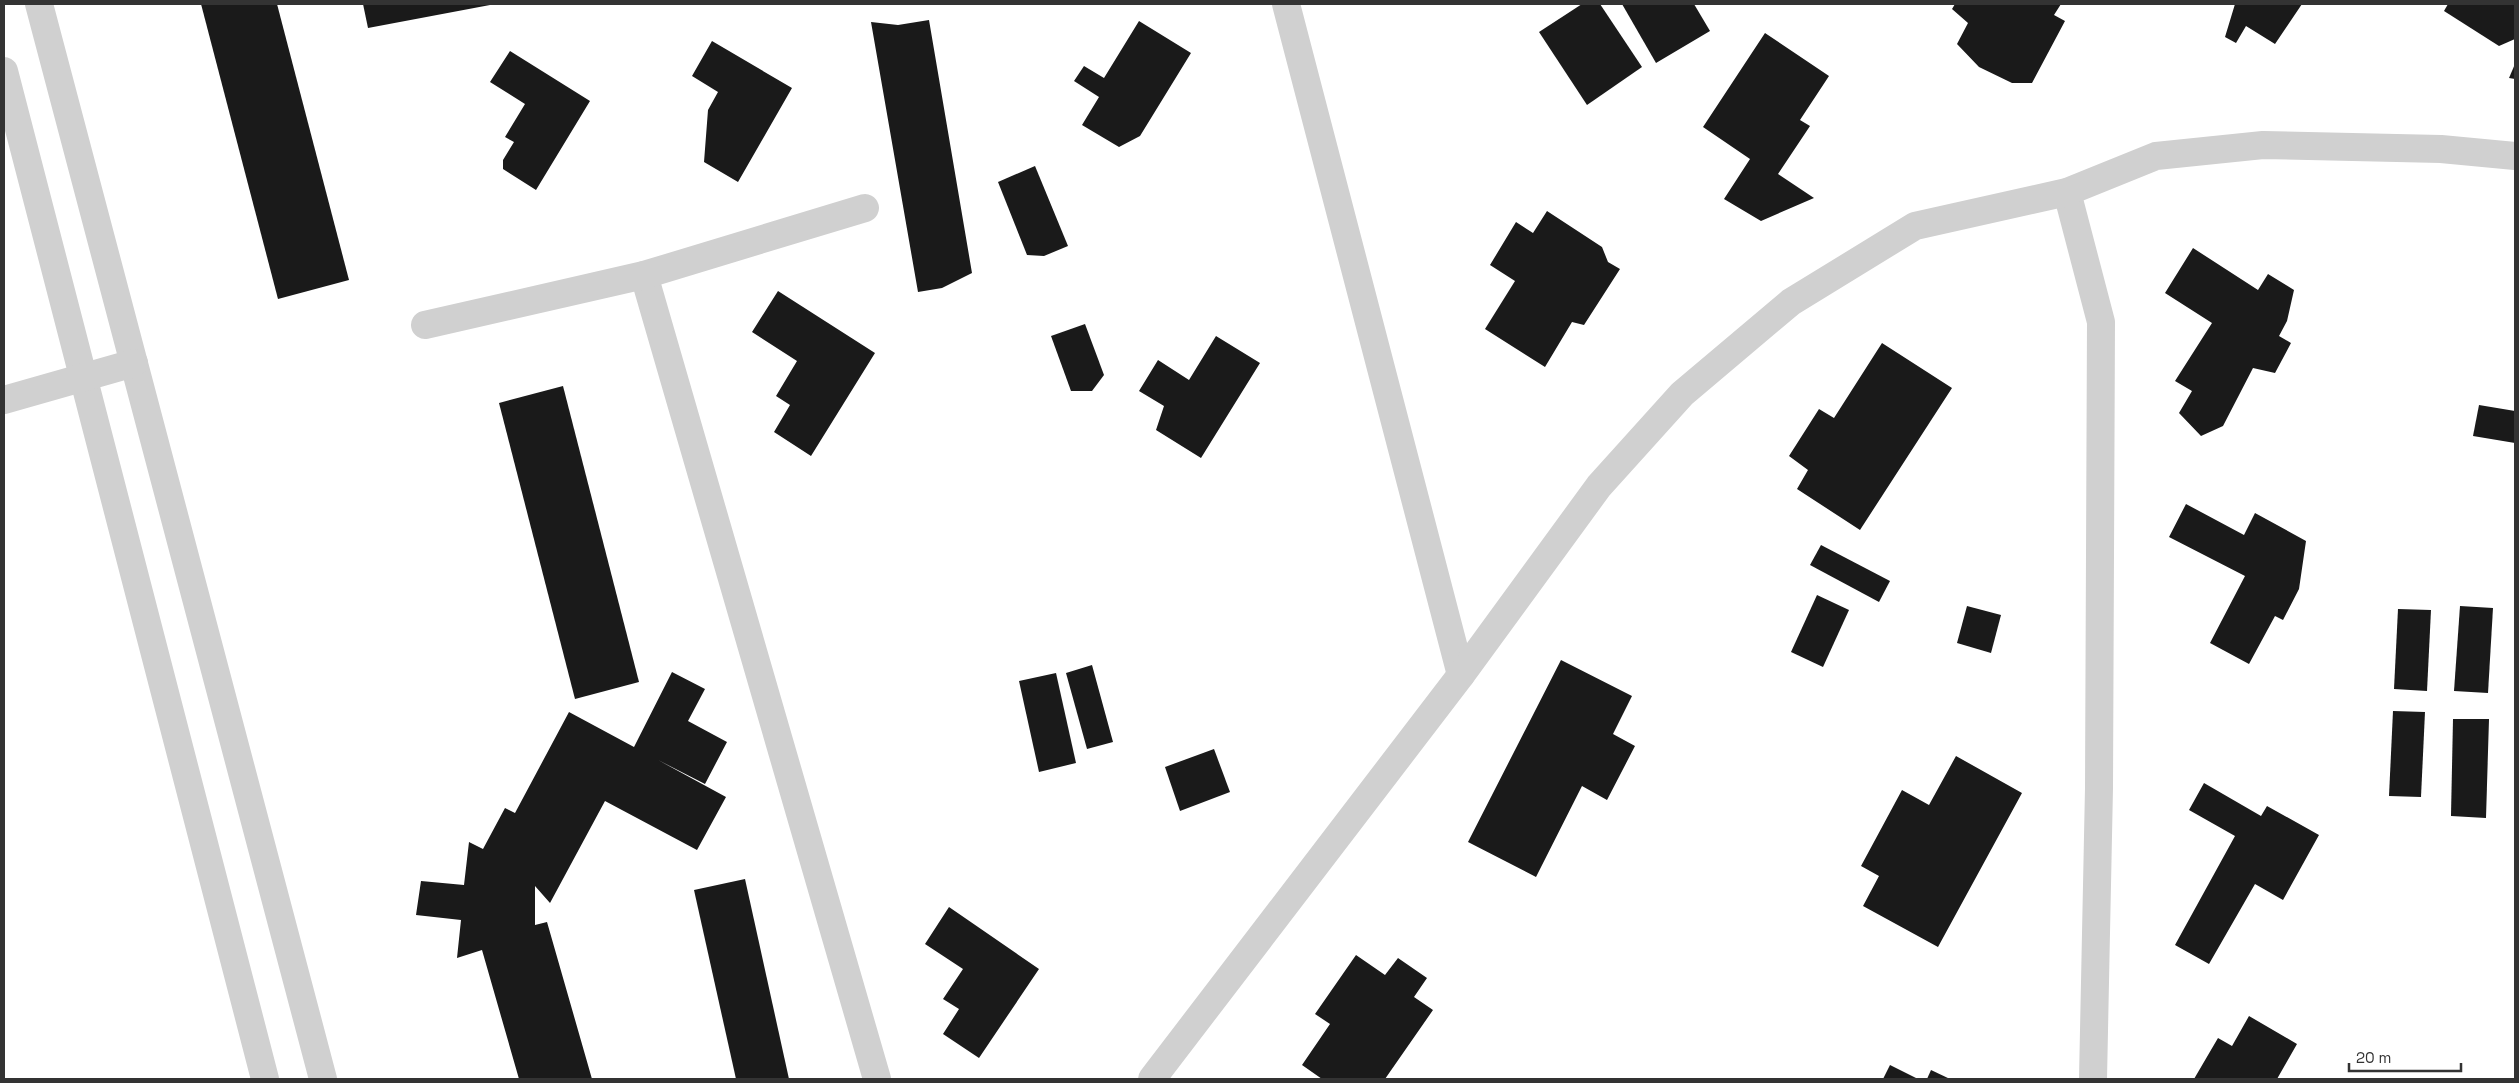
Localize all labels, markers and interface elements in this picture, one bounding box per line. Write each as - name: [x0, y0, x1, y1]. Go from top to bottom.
- scale bar: [2349, 1040, 2462, 1072]
- text: 20 m: [2356, 1048, 2391, 1067]

